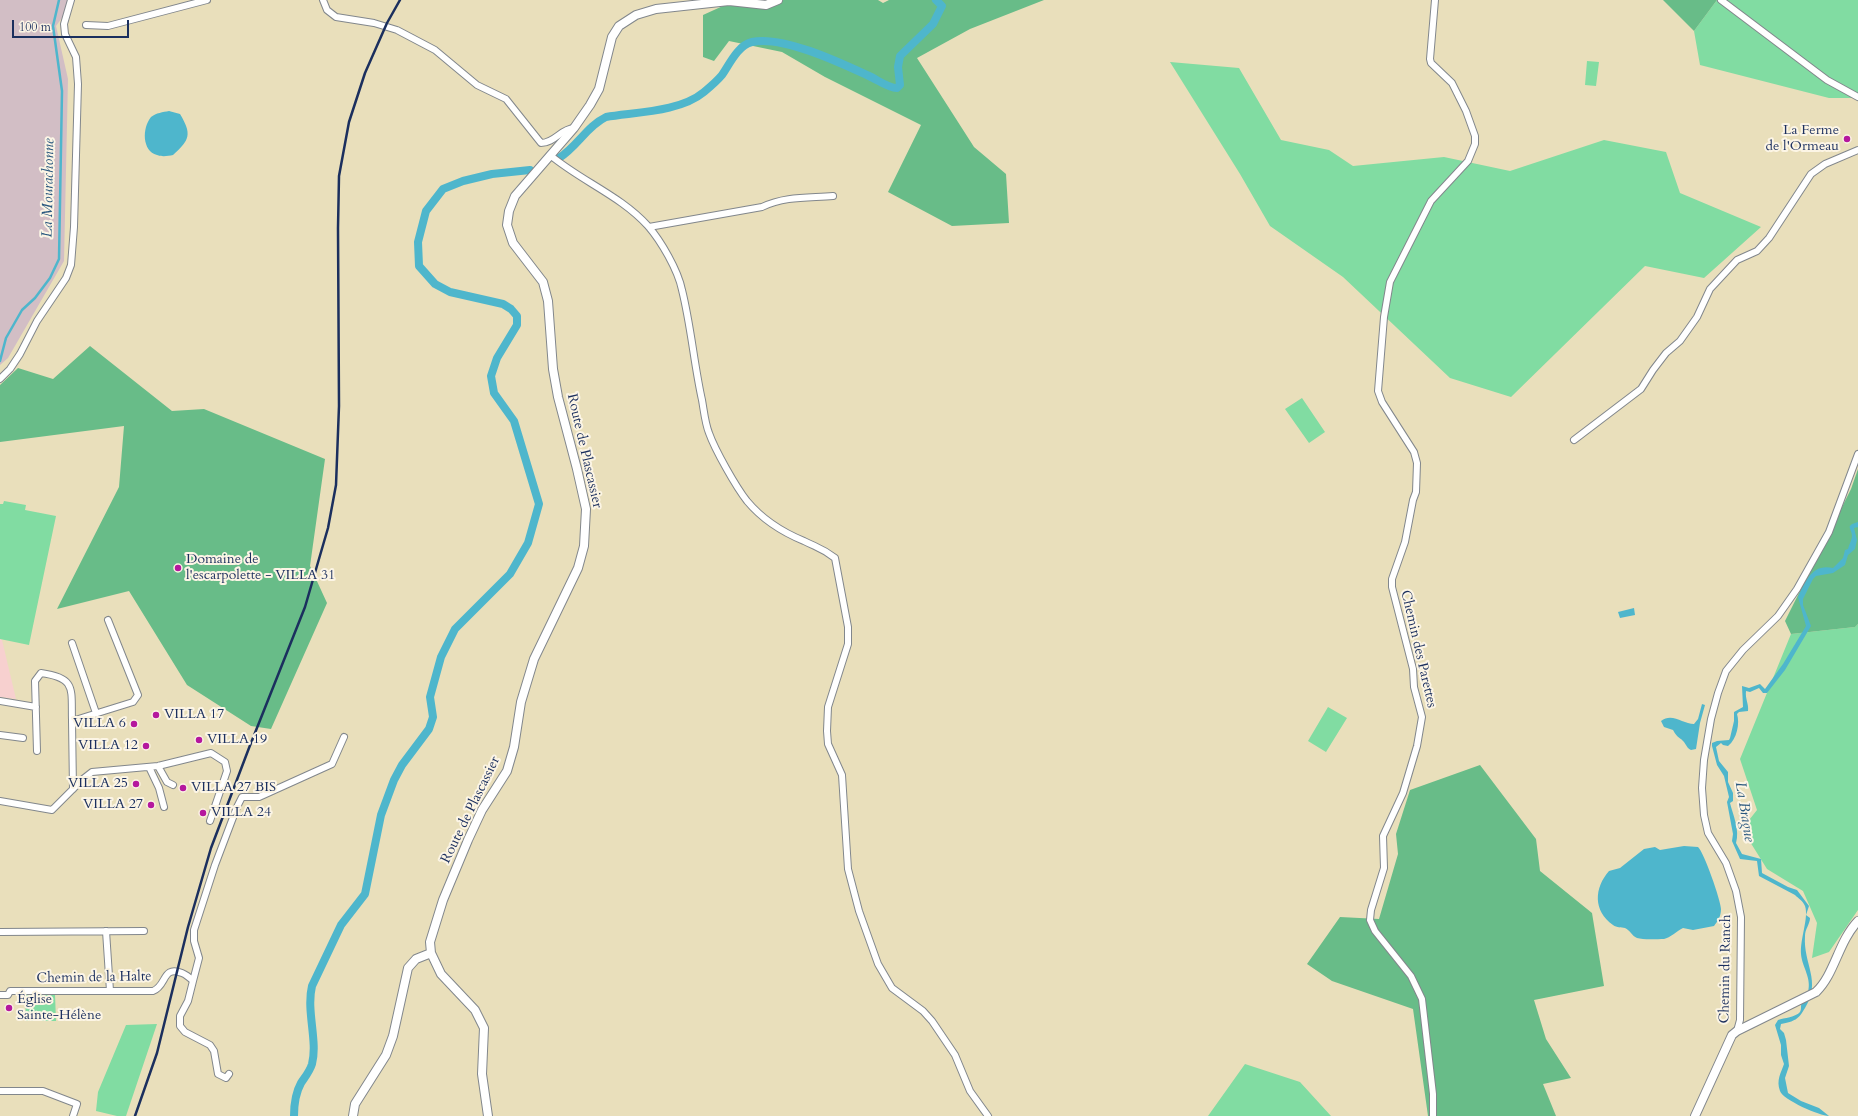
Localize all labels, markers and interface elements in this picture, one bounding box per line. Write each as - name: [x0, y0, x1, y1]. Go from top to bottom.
- scale bar: [14, 12, 131, 38]
- text: 100 m: [19, 19, 51, 35]
- place label: La Ferme de l'Ormeau: [1766, 123, 1839, 156]
- marker: La Ferme de l'Ormeau: [1842, 134, 1852, 144]
- water label: La Mourachonne: [39, 138, 59, 238]
- street label: Route de Plascassier: [563, 392, 605, 510]
- place label: Domaine de l'escarpolette - VILLA 31: [186, 552, 335, 584]
- marker: Domaine de l'escarpolette - VILLA 31: [173, 563, 183, 573]
- street label: Chemin des Parettes: [1396, 589, 1440, 709]
- place label: VILLA 17: [164, 707, 224, 723]
- marker: VILLA 17: [151, 710, 161, 720]
- place label: VILLA 6: [73, 716, 126, 732]
- marker: VILLA 6: [129, 719, 139, 729]
- place label: VILLA 19: [207, 732, 267, 748]
- marker: VILLA 19: [194, 735, 204, 745]
- place label: VILLA 12: [78, 738, 138, 754]
- marker: VILLA 12: [141, 741, 151, 751]
- street label: Route de Plascassier: [438, 754, 504, 866]
- place label: VILLA 25: [68, 776, 128, 792]
- marker: VILLA 25: [131, 779, 141, 789]
- place label: VILLA 27 BIS: [191, 780, 276, 796]
- water label: La Brague: [1730, 781, 1758, 843]
- marker: VILLA 27 BIS: [178, 783, 188, 793]
- place label: VILLA 27: [83, 797, 143, 813]
- marker: VILLA 27: [146, 800, 156, 810]
- place label: VILLA 24: [211, 805, 271, 821]
- marker: VILLA 24: [198, 808, 208, 818]
- street label: Chemin du Ranch: [1717, 914, 1735, 1024]
- street label: Chemin de la Halte: [36, 969, 152, 987]
- place label: Église Sainte-Hélène: [17, 992, 101, 1024]
- marker: Église Sainte-Hélène: [4, 1003, 14, 1013]

